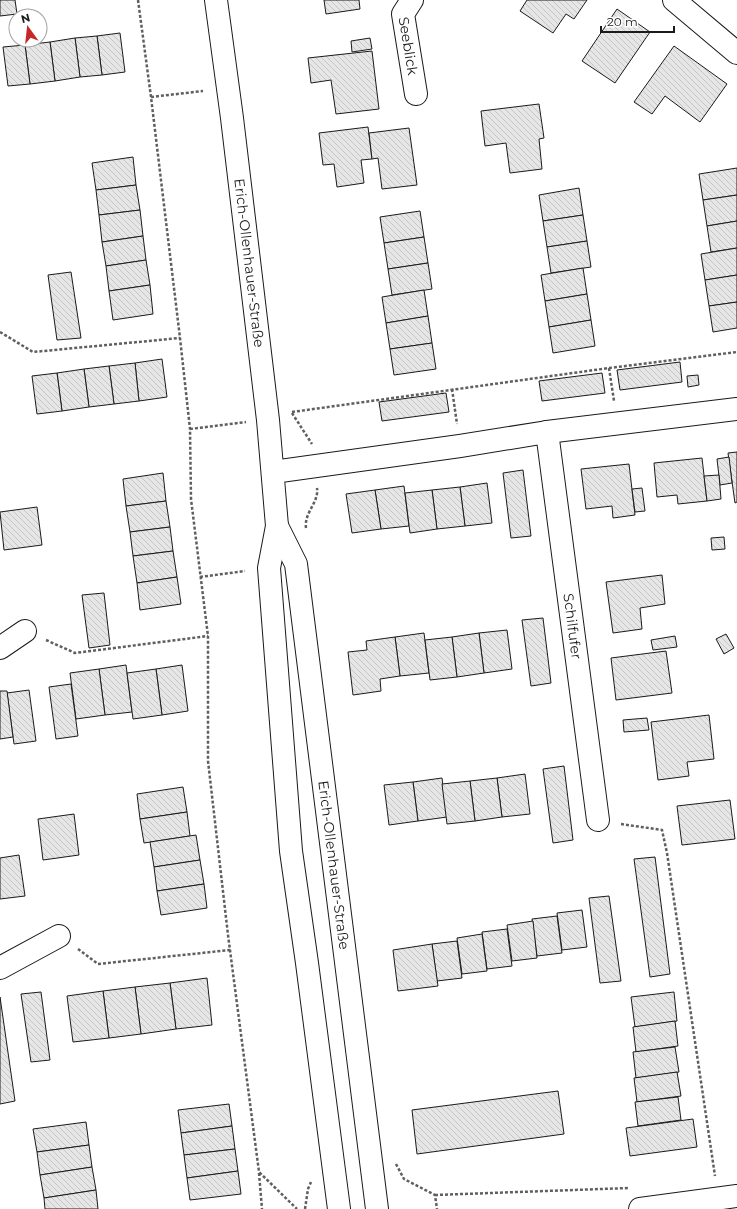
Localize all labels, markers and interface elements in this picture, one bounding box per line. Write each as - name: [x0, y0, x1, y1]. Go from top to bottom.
- north arrow: [8, 8, 48, 48]
- scale bar: [601, 8, 674, 34]
- text: N: [19, 10, 32, 26]
- text: 20 m: [607, 14, 638, 29]
- street label: Seeblick: [395, 15, 422, 77]
- street label: Erich-Ollenhauer-Straße: [230, 177, 268, 349]
- street label: Schilfufer: [559, 592, 586, 661]
- street label: Erich-Ollenhauer-Straße: [314, 780, 353, 951]

